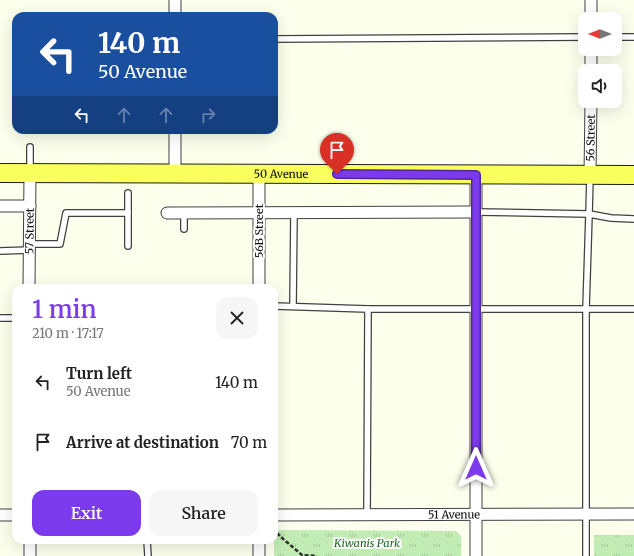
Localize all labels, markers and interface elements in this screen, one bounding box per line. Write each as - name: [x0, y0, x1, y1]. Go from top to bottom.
- north arrow: [578, 12, 622, 56]
- map controls: [578, 12, 622, 108]
- text: 140 m: [98, 25, 180, 61]
- icon: left: [32, 28, 84, 80]
- text: 50 Avenue: [98, 60, 187, 83]
- button: sound: [578, 64, 622, 108]
- icon: left: [71, 104, 93, 126]
- icon: ahead: [113, 104, 135, 126]
- icon: ahead: [155, 104, 177, 126]
- icon: right: [197, 104, 219, 126]
- street label: 56 Street: [583, 114, 598, 162]
- pin: [320, 133, 354, 174]
- icon: arrive: [326, 139, 348, 161]
- street label: 50 Avenue: [254, 167, 309, 181]
- street label: 56B Street: [252, 203, 266, 258]
- street label: 57 Street: [22, 207, 37, 254]
- text: 1 min: [32, 294, 97, 325]
- button: close: [216, 297, 258, 339]
- text: 210 m · 17:17: [32, 325, 104, 342]
- text: Turn left: [66, 364, 132, 383]
- icon: left: [32, 371, 54, 393]
- text: 140 m: [215, 373, 258, 392]
- text: 50 Avenue: [66, 383, 130, 400]
- icon: arrive: [32, 431, 54, 453]
- text: Arrive at destination: [66, 433, 219, 452]
- text: 70 m: [231, 433, 267, 452]
- position arrow: [455, 447, 497, 489]
- button: Exit: [32, 490, 141, 536]
- button: Share: [149, 490, 258, 536]
- street label: 51 Avenue: [428, 507, 480, 522]
- park label: Kiwanis Park: [333, 536, 400, 550]

